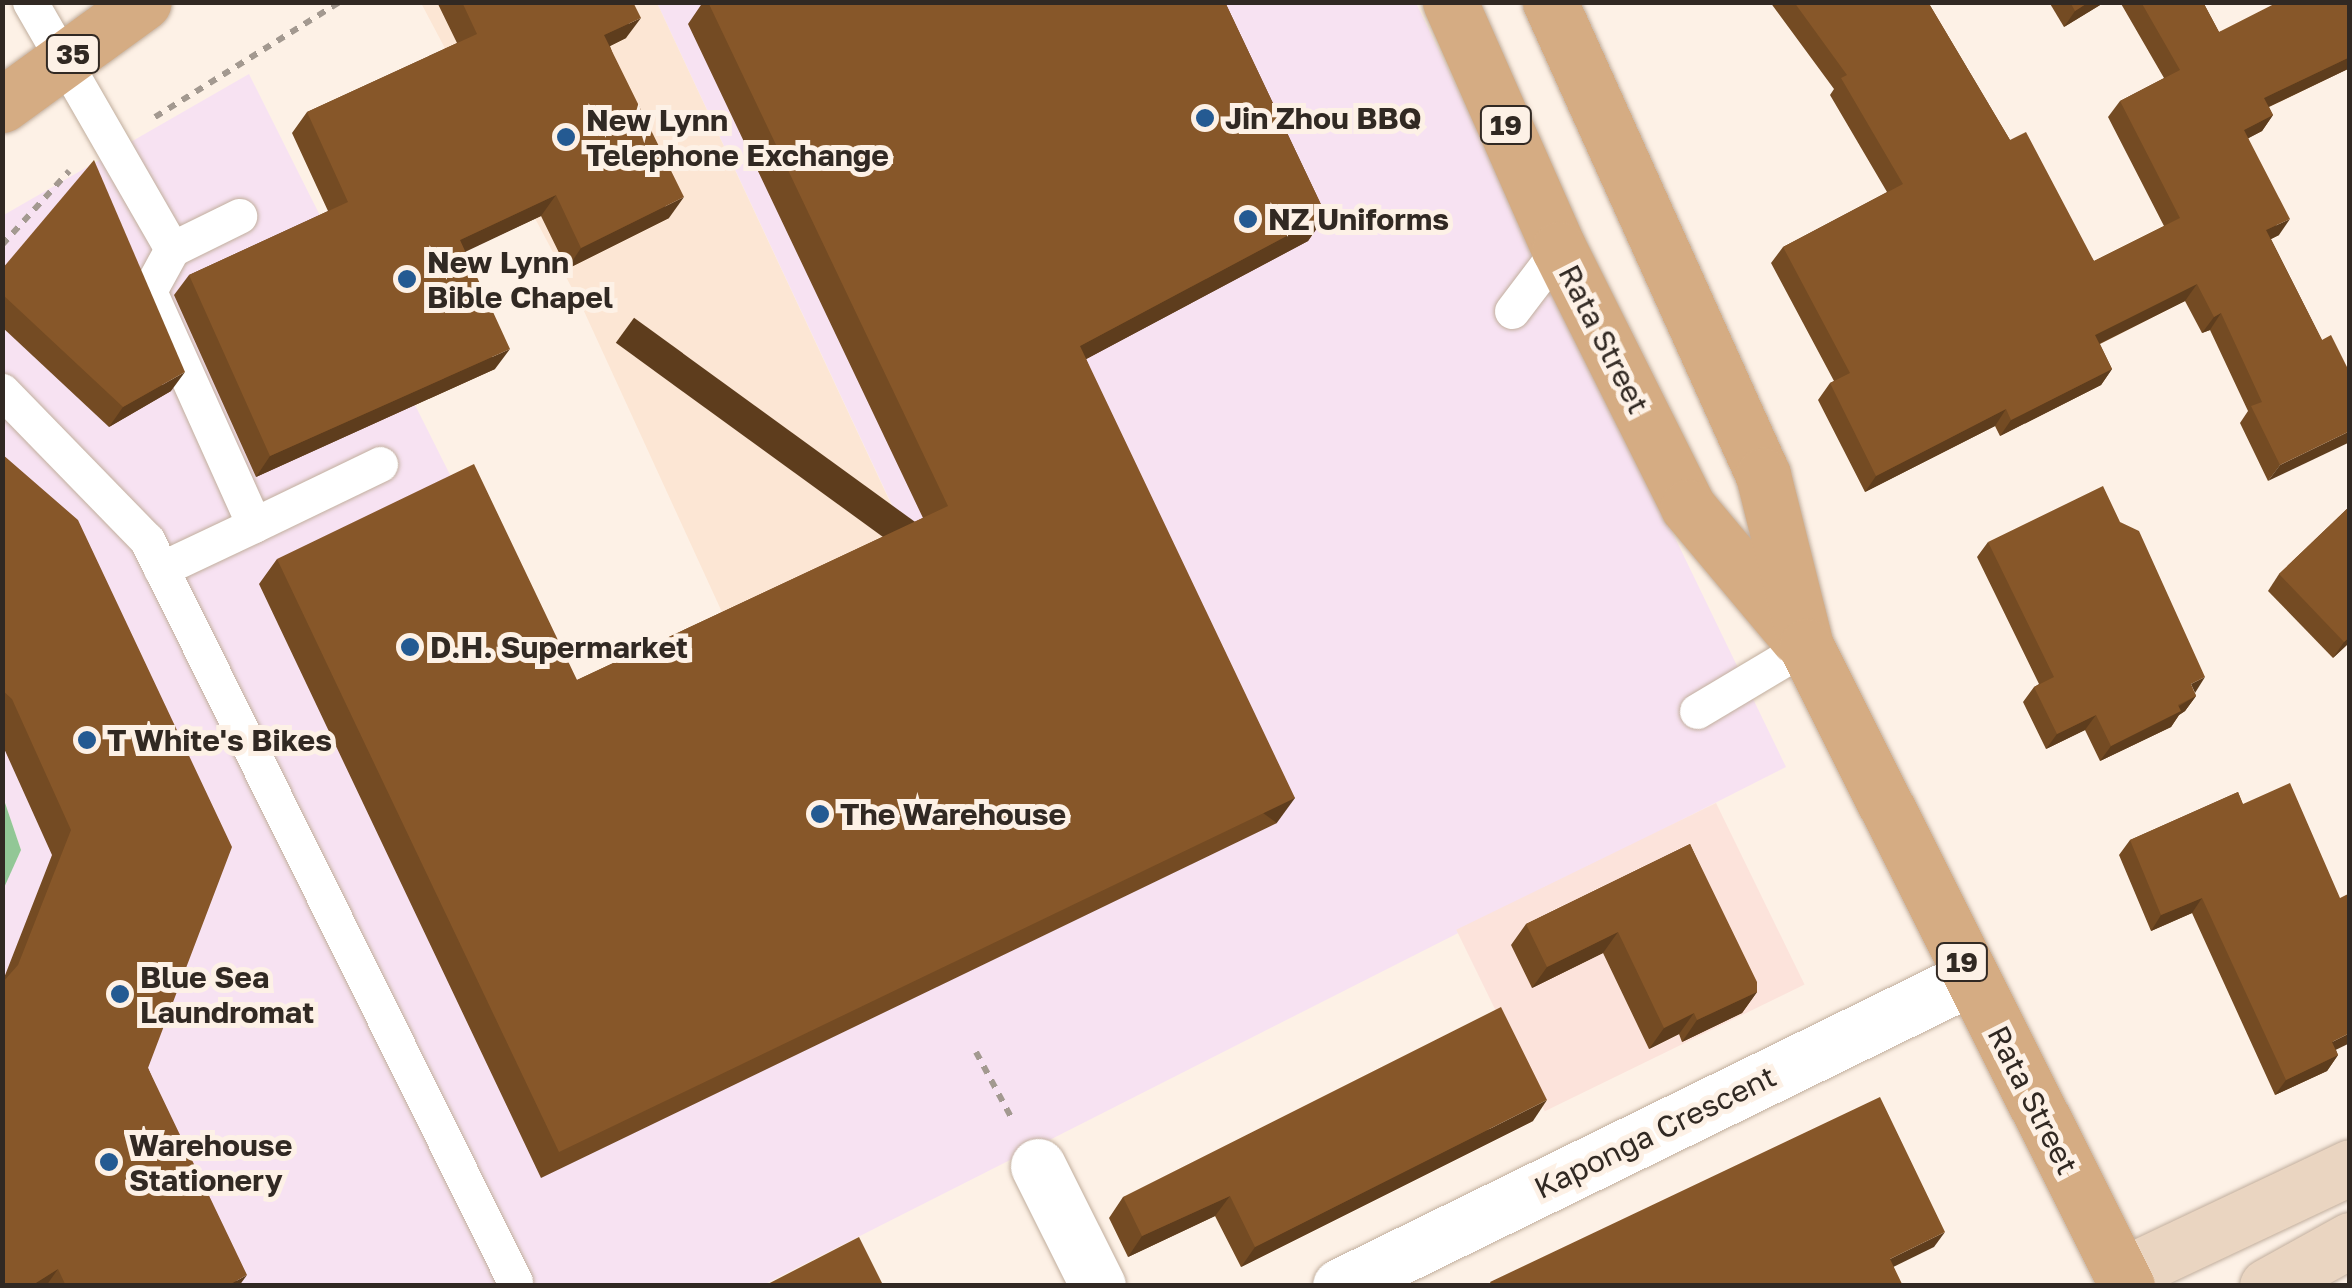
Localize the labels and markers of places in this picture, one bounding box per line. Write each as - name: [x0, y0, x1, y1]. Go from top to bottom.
- place label: Jin Zhou BBQ: [1225, 100, 1422, 136]
- place label: New Lynn Telephone Exchange: [586, 102, 889, 172]
- marker: Jin Zhou BBQ: [1194, 107, 1216, 129]
- marker: New Lynn Telephone Exchange: [555, 126, 577, 148]
- place label: NZ Uniforms: [1268, 201, 1449, 237]
- marker: NZ Uniforms: [1237, 208, 1259, 230]
- place label: New Lynn Bible Chapel: [427, 244, 613, 314]
- marker: New Lynn Bible Chapel: [396, 268, 418, 290]
- place label: D.H. Supermarket: [430, 629, 688, 665]
- marker: D.H. Supermarket: [399, 636, 421, 658]
- place label: T White's Bikes: [107, 722, 332, 758]
- marker: T White's Bikes: [76, 729, 98, 751]
- place label: The Warehouse: [840, 796, 1066, 832]
- marker: The Warehouse: [809, 803, 831, 825]
- place label: Blue Sea Laundromat: [140, 959, 314, 1030]
- marker: Blue Sea Laundromat: [109, 983, 131, 1005]
- place label: Warehouse Stationery: [129, 1127, 292, 1198]
- marker: Warehouse Stationery: [98, 1151, 120, 1173]

